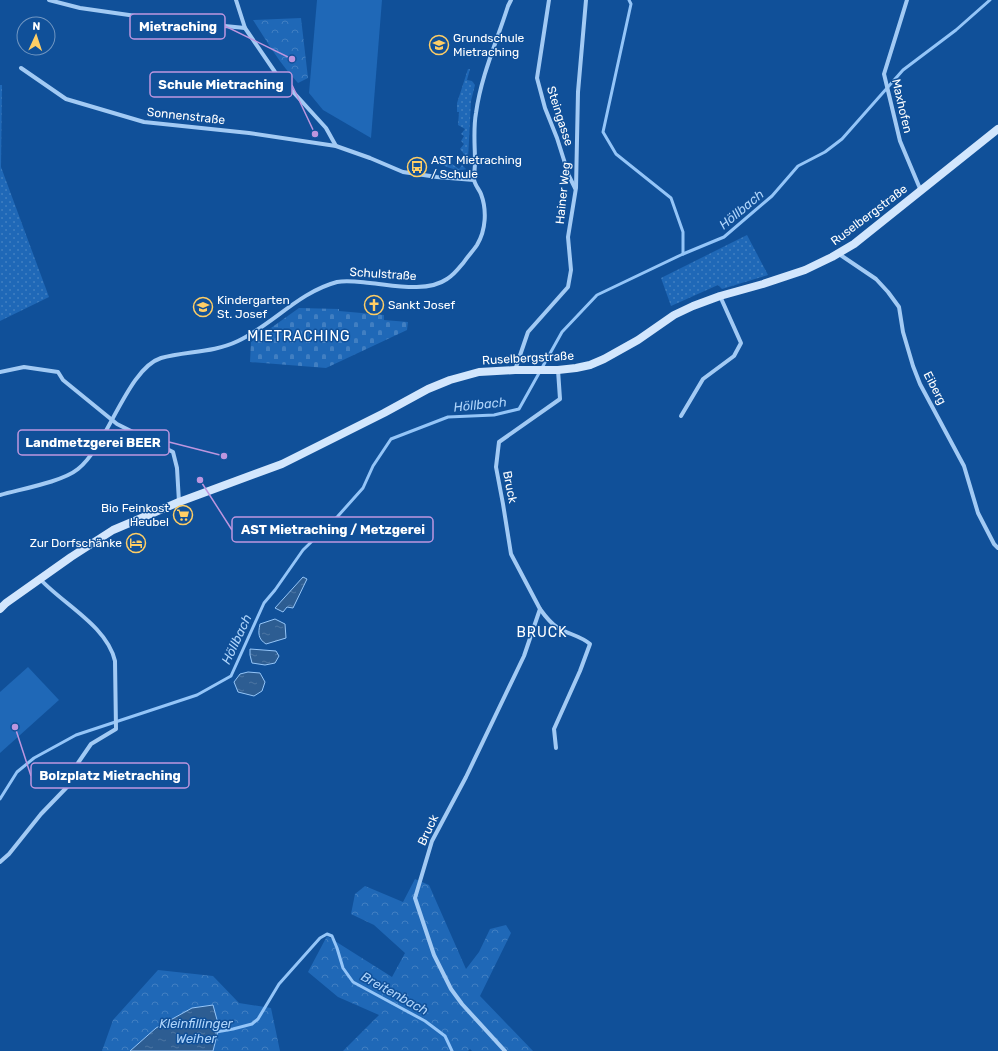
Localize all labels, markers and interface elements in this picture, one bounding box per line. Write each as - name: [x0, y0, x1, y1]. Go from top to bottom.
- callout: Mietraching: [130, 14, 225, 39]
- north arrow: [16, 16, 56, 56]
- text: Mietraching: [139, 19, 217, 34]
- text: N: [32, 20, 41, 33]
- place label: Grundschule Mietraching: [453, 31, 525, 59]
- school or university icon: Grundschule Mietraching: [428, 34, 450, 56]
- callout: Schule Mietraching: [150, 72, 292, 97]
- text: Schule Mietraching: [158, 77, 284, 92]
- street label: Maxhofen: [889, 78, 915, 134]
- street label: Steingasse: [544, 84, 576, 148]
- street label: Sonnenstraße: [146, 105, 226, 127]
- place label: AST Mietraching / Schule: [431, 153, 522, 181]
- bus stop icon: AST Mietraching / Schule: [406, 156, 428, 178]
- street label: Hainer Weg: [553, 161, 573, 225]
- street label: Ruselbergstraße: [828, 182, 910, 248]
- water label: Höllbach: [716, 186, 767, 232]
- street label: Schulstraße: [349, 265, 417, 283]
- place label: Kindergarten St. Josef: [217, 293, 290, 321]
- church icon: Sankt Josef: [363, 294, 385, 316]
- school or university icon: Kindergarten St. Josef: [192, 296, 214, 318]
- place label: Sankt Josef: [388, 298, 455, 312]
- district label: MIETRACHING: [247, 328, 351, 345]
- street label: Ruselbergstraße: [482, 349, 575, 367]
- street label: Eiberg: [921, 369, 949, 407]
- water label: Höllbach: [453, 394, 508, 415]
- callout: Landmetzgerei BEER: [18, 430, 169, 455]
- text: Landmetzgerei BEER: [25, 435, 161, 450]
- street label: Bruck: [500, 470, 520, 505]
- place label: Bio Feinkost Heubel: [101, 501, 169, 529]
- supermarket icon: Bio Feinkost Heubel: [172, 504, 194, 526]
- callout: AST Mietraching / Metzgerei: [232, 517, 433, 542]
- text: AST Mietraching / Metzgerei: [241, 522, 425, 537]
- hotel icon: Zur Dorfschänke: [125, 532, 147, 554]
- place label: Zur Dorfschänke: [30, 536, 122, 550]
- water label: Höllbach: [218, 612, 255, 667]
- district label: BRUCK: [516, 624, 568, 641]
- callout: Bolzplatz Mietraching: [31, 763, 189, 788]
- text: Bolzplatz Mietraching: [39, 768, 181, 783]
- street label: Bruck: [415, 812, 442, 848]
- water label: Breitenbach: [359, 969, 431, 1018]
- water label: Kleinfillinger Weiher: [159, 1016, 234, 1046]

